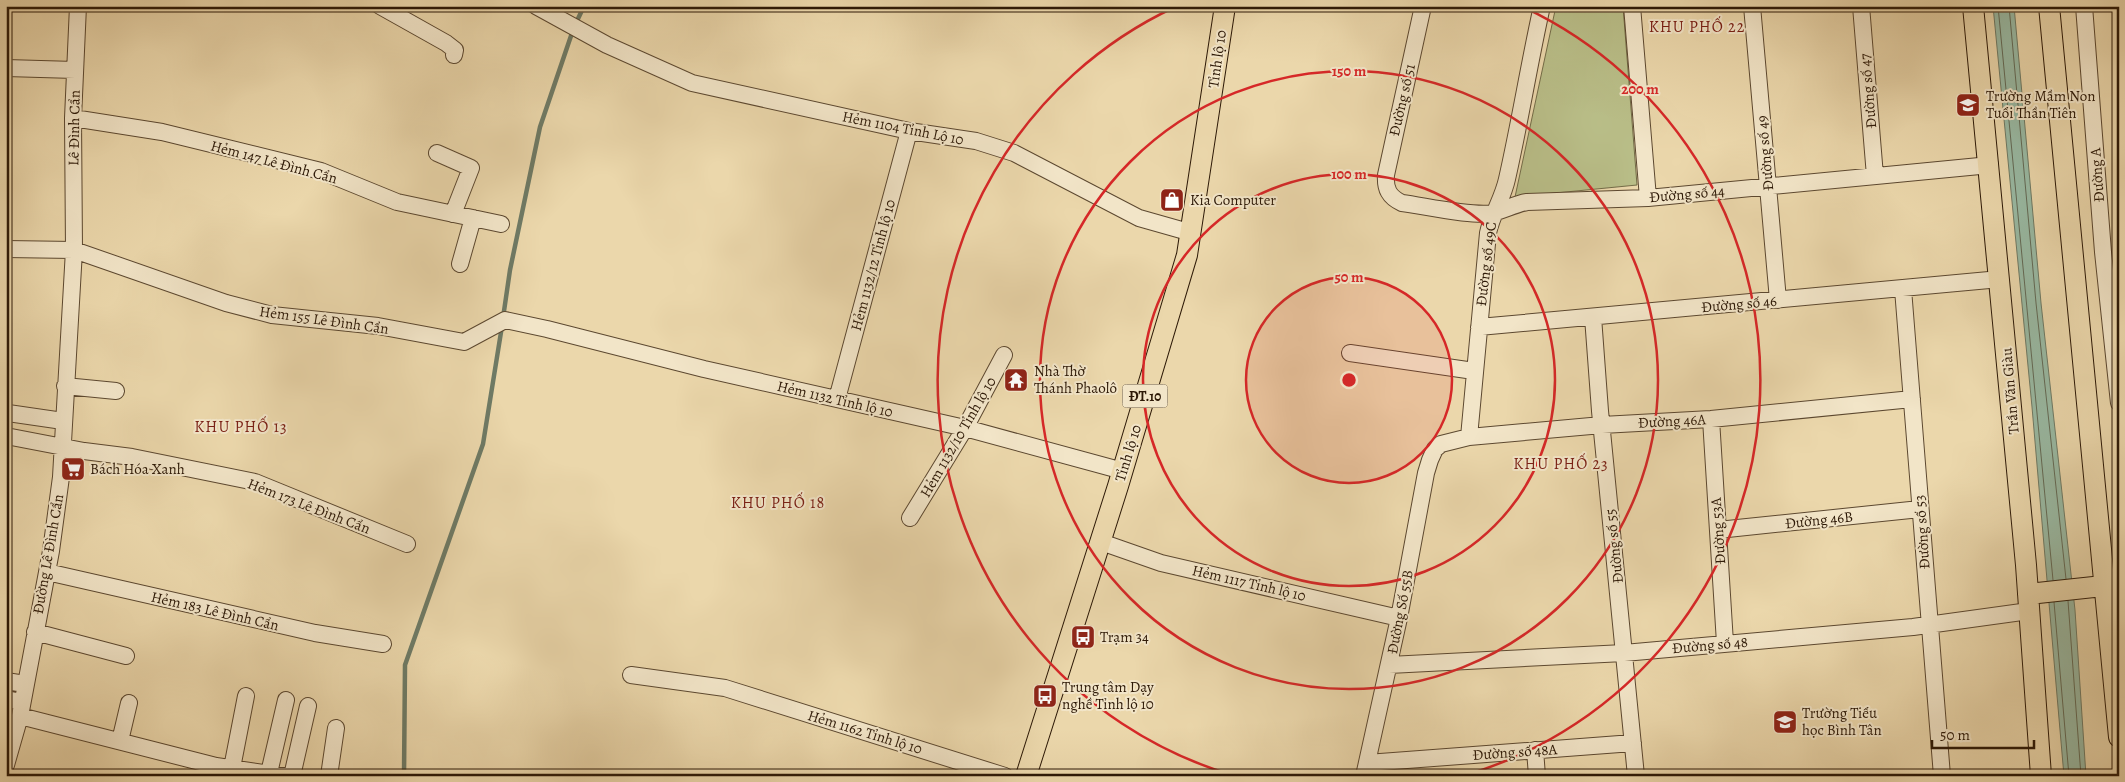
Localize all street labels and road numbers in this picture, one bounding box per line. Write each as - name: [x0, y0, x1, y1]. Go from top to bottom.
- street label: Tỉnh lộ 10: [1203, 29, 1231, 89]
- street label: Đường số 47: [1855, 52, 1881, 129]
- street label: Đường số 51: [1384, 62, 1420, 138]
- street label: Lê Đình Cẩn: [63, 90, 85, 166]
- street label: Hẻm 1104 Tỉnh Lộ 10: [840, 106, 966, 150]
- street label: Đường số 49: [1752, 114, 1778, 191]
- street label: Hẻm 147 Lê Đình Cẩn: [208, 135, 340, 189]
- street label: Đường A: [2085, 147, 2109, 203]
- street label: Đường số 44: [1649, 181, 1726, 207]
- street label: Hẻm 1132/12 Tỉnh lộ 10: [846, 197, 900, 333]
- street label: Đường số 49C: [1471, 221, 1501, 307]
- street label: Đường số 46: [1700, 291, 1778, 317]
- street label: Hẻm 155 Lê Đình Cẩn: [258, 301, 390, 339]
- street label: Trần Văn Giàu: [1996, 346, 2024, 435]
- street label: Hẻm 1132/10 Tỉnh lộ 10: [915, 373, 1001, 501]
- street label: Hẻm 1132 Tỉnh lộ 10: [775, 376, 895, 422]
- road number: ĐT.10: [1122, 384, 1168, 408]
- street label: Đường 46A: [1638, 409, 1707, 433]
- street label: Tỉnh lộ 10: [1110, 422, 1146, 484]
- street label: Hẻm 173 Lê Đình Cẩn: [245, 473, 373, 539]
- street label: Đường Lê Đình Cẩn: [28, 492, 68, 616]
- street label: Đường số 53: [1909, 494, 1935, 570]
- street label: Đường 53A: [1706, 497, 1730, 565]
- street label: Đường 46B: [1784, 506, 1854, 534]
- street label: Đường số 55: [1600, 508, 1628, 584]
- street label: Hẻm 1117 Tỉnh lộ 10: [1190, 560, 1308, 606]
- street label: Đường Số 55B: [1382, 568, 1418, 656]
- street label: Hẻm 183 Lê Đình Cẩn: [149, 587, 281, 635]
- street label: Đường số 48: [1671, 632, 1749, 658]
- street label: Hẻm 1162 Tỉnh lộ 10: [805, 705, 925, 759]
- street label: Đường số 48A: [1472, 739, 1558, 765]

